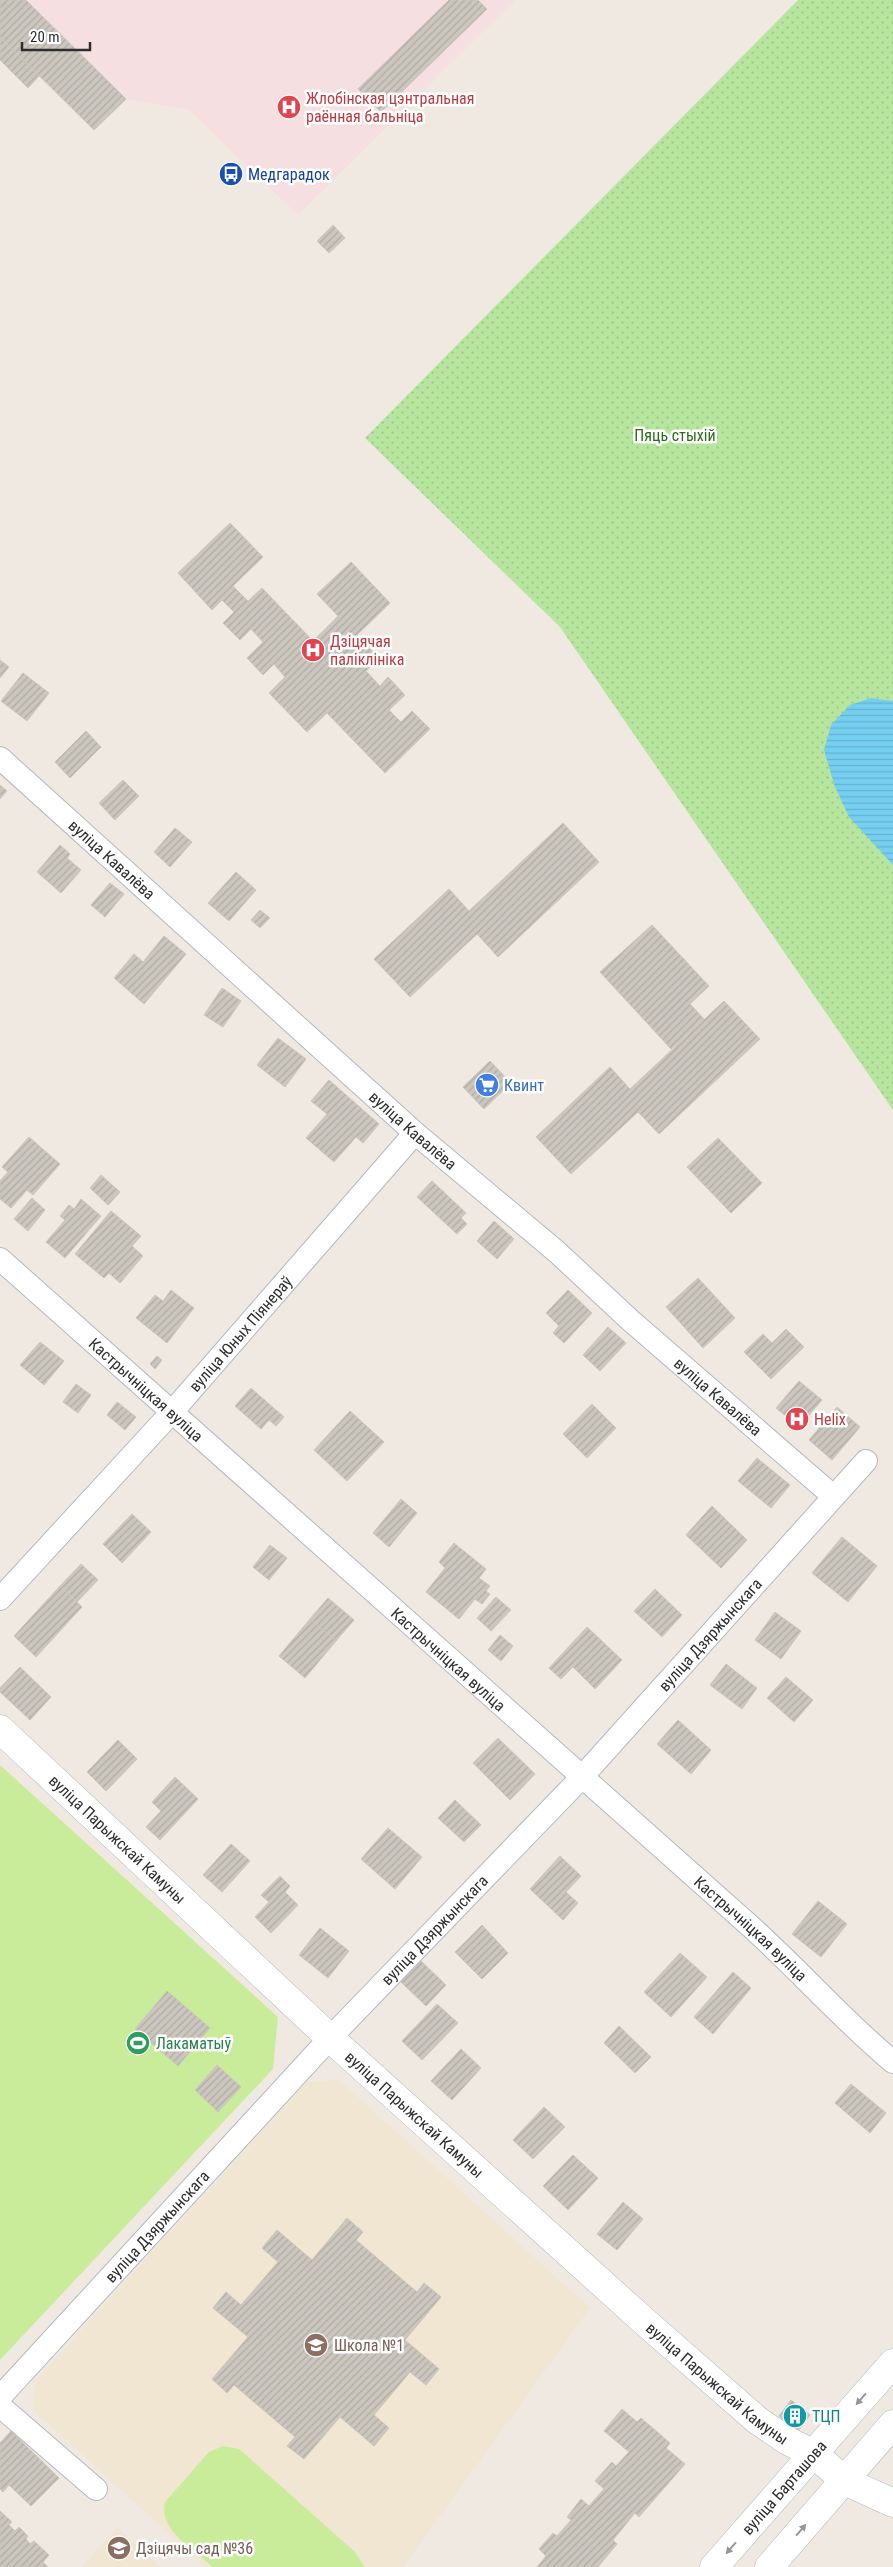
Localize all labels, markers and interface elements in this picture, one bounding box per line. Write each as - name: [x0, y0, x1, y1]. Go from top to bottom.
- scale bar: [22, 20, 90, 52]
- text: 20 m: [30, 28, 60, 46]
- place label: Жлобінская цэнтральная раённая бальніца: [306, 89, 474, 126]
- hospital icon: Жлобінская цэнтральная раённая бальніца: [276, 94, 302, 120]
- bus stop icon: Медгарадок: [218, 161, 244, 187]
- place label: Медгарадок: [248, 165, 330, 184]
- park label: Пяць стыхій: [634, 426, 716, 445]
- place label: Дзіцячая паліклініка: [330, 632, 404, 669]
- hospital icon: Дзіцячая паліклініка: [300, 637, 326, 663]
- street label: вуліца Кавалёва: [65, 816, 159, 903]
- supermarket icon: Квинт: [474, 1072, 500, 1098]
- place label: Квинт: [504, 1076, 544, 1095]
- street label: вуліца Кавалёва: [365, 1087, 460, 1174]
- street label: вуліца Юных Піянераў: [185, 1272, 296, 1396]
- street label: Кастрычніцкая вуліца: [85, 1334, 207, 1446]
- street label: вуліца Кавалёва: [670, 1354, 765, 1440]
- hospital icon: Helix: [784, 1406, 810, 1432]
- place label: Helix: [814, 1410, 846, 1429]
- street label: вуліца Дзяржынскага: [655, 1574, 766, 1695]
- street label: Кастрычніцкая вуліца: [387, 1604, 509, 1715]
- street label: вуліца Парыжскай Камуны: [45, 1771, 189, 1908]
- street label: вуліца Дзяржынскага: [378, 1871, 492, 1989]
- street label: Кастрычніцкая вуліца: [690, 1872, 811, 1985]
- sports icon: Лакаматыў: [125, 2030, 151, 2056]
- place label: Лакаматыў: [156, 2034, 231, 2053]
- street label: вуліца Парыжскай Камуны: [341, 2047, 487, 2182]
- street label: вуліца Дзяржынскага: [101, 2167, 213, 2286]
- street label: вуліца Парыжскай Камуны: [642, 2318, 792, 2449]
- school or university icon: Школа №1: [303, 2332, 329, 2358]
- place label: Школа №1: [334, 2336, 404, 2355]
- one-way arrow: [855, 2393, 867, 2405]
- building icon: ТЦП: [782, 2403, 808, 2429]
- place label: ТЦП: [812, 2407, 841, 2426]
- street label: вуліца Барташова: [738, 2437, 831, 2539]
- one-way arrow: [795, 2525, 807, 2537]
- school or university icon: Дзіцячы сад №36: [106, 2535, 132, 2561]
- place label: Дзіцячы сад №36: [136, 2539, 253, 2558]
- one-way arrow: [726, 2542, 737, 2554]

